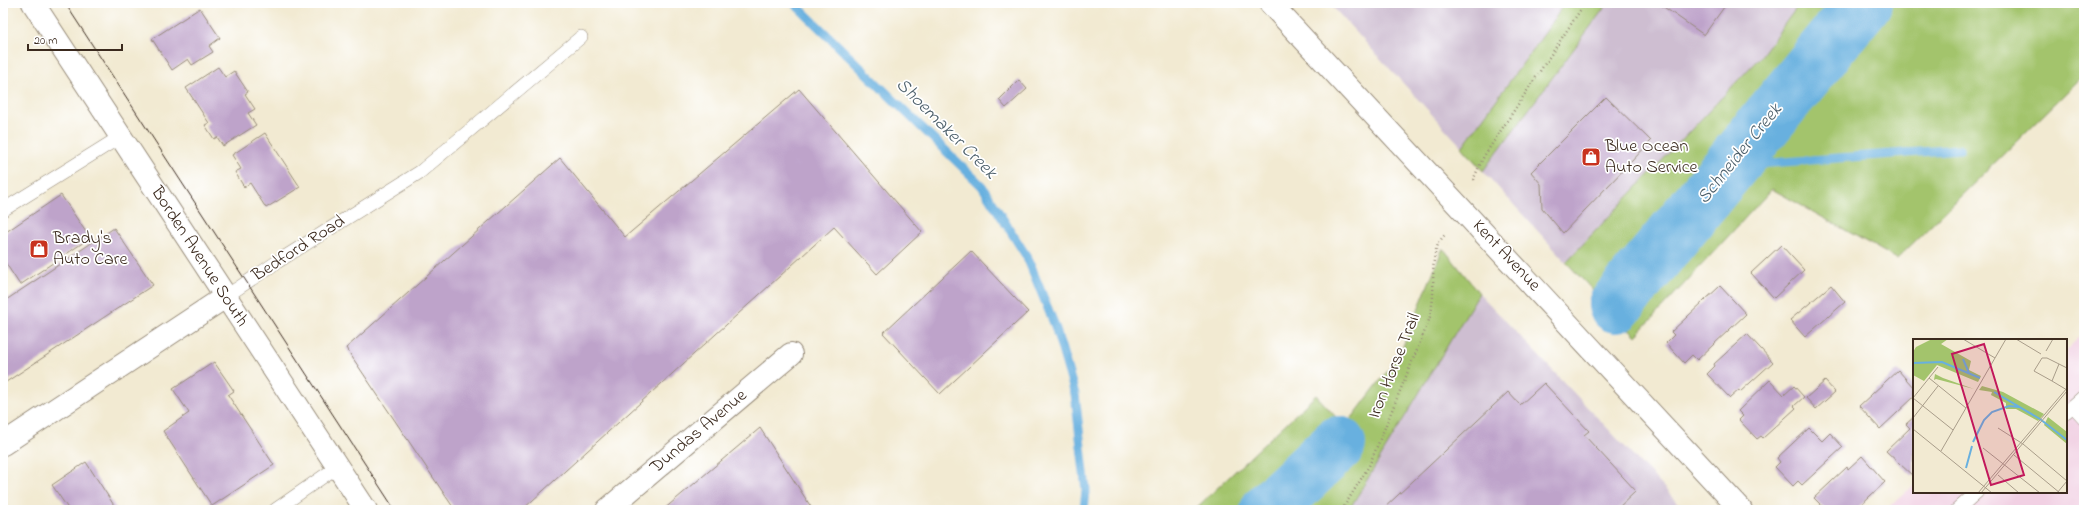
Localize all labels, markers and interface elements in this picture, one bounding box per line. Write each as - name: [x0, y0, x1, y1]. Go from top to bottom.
- scale bar: [28, 26, 122, 52]
- text: 20 m: [34, 32, 57, 50]
- water label: Shoemaker Creek: [889, 72, 1003, 186]
- water label: Schneider Creek: [1691, 97, 1789, 210]
- place label: Blue Ocean Auto Service: [1604, 134, 1699, 181]
- shop icon: Blue Ocean Auto Service: [1580, 146, 1602, 168]
- street label: Borden Avenue South: [143, 181, 254, 332]
- street label: Bedford Road: [247, 209, 351, 289]
- street label: Kent Avenue: [1466, 214, 1547, 298]
- place label: Brady's Auto Care: [52, 226, 128, 273]
- shop icon: Brady's Auto Care: [28, 238, 50, 260]
- street label: Iron Horse Trail: [1362, 309, 1428, 423]
- inset map: [1913, 339, 2067, 493]
- street label: Dundas Avenue: [644, 383, 754, 481]

